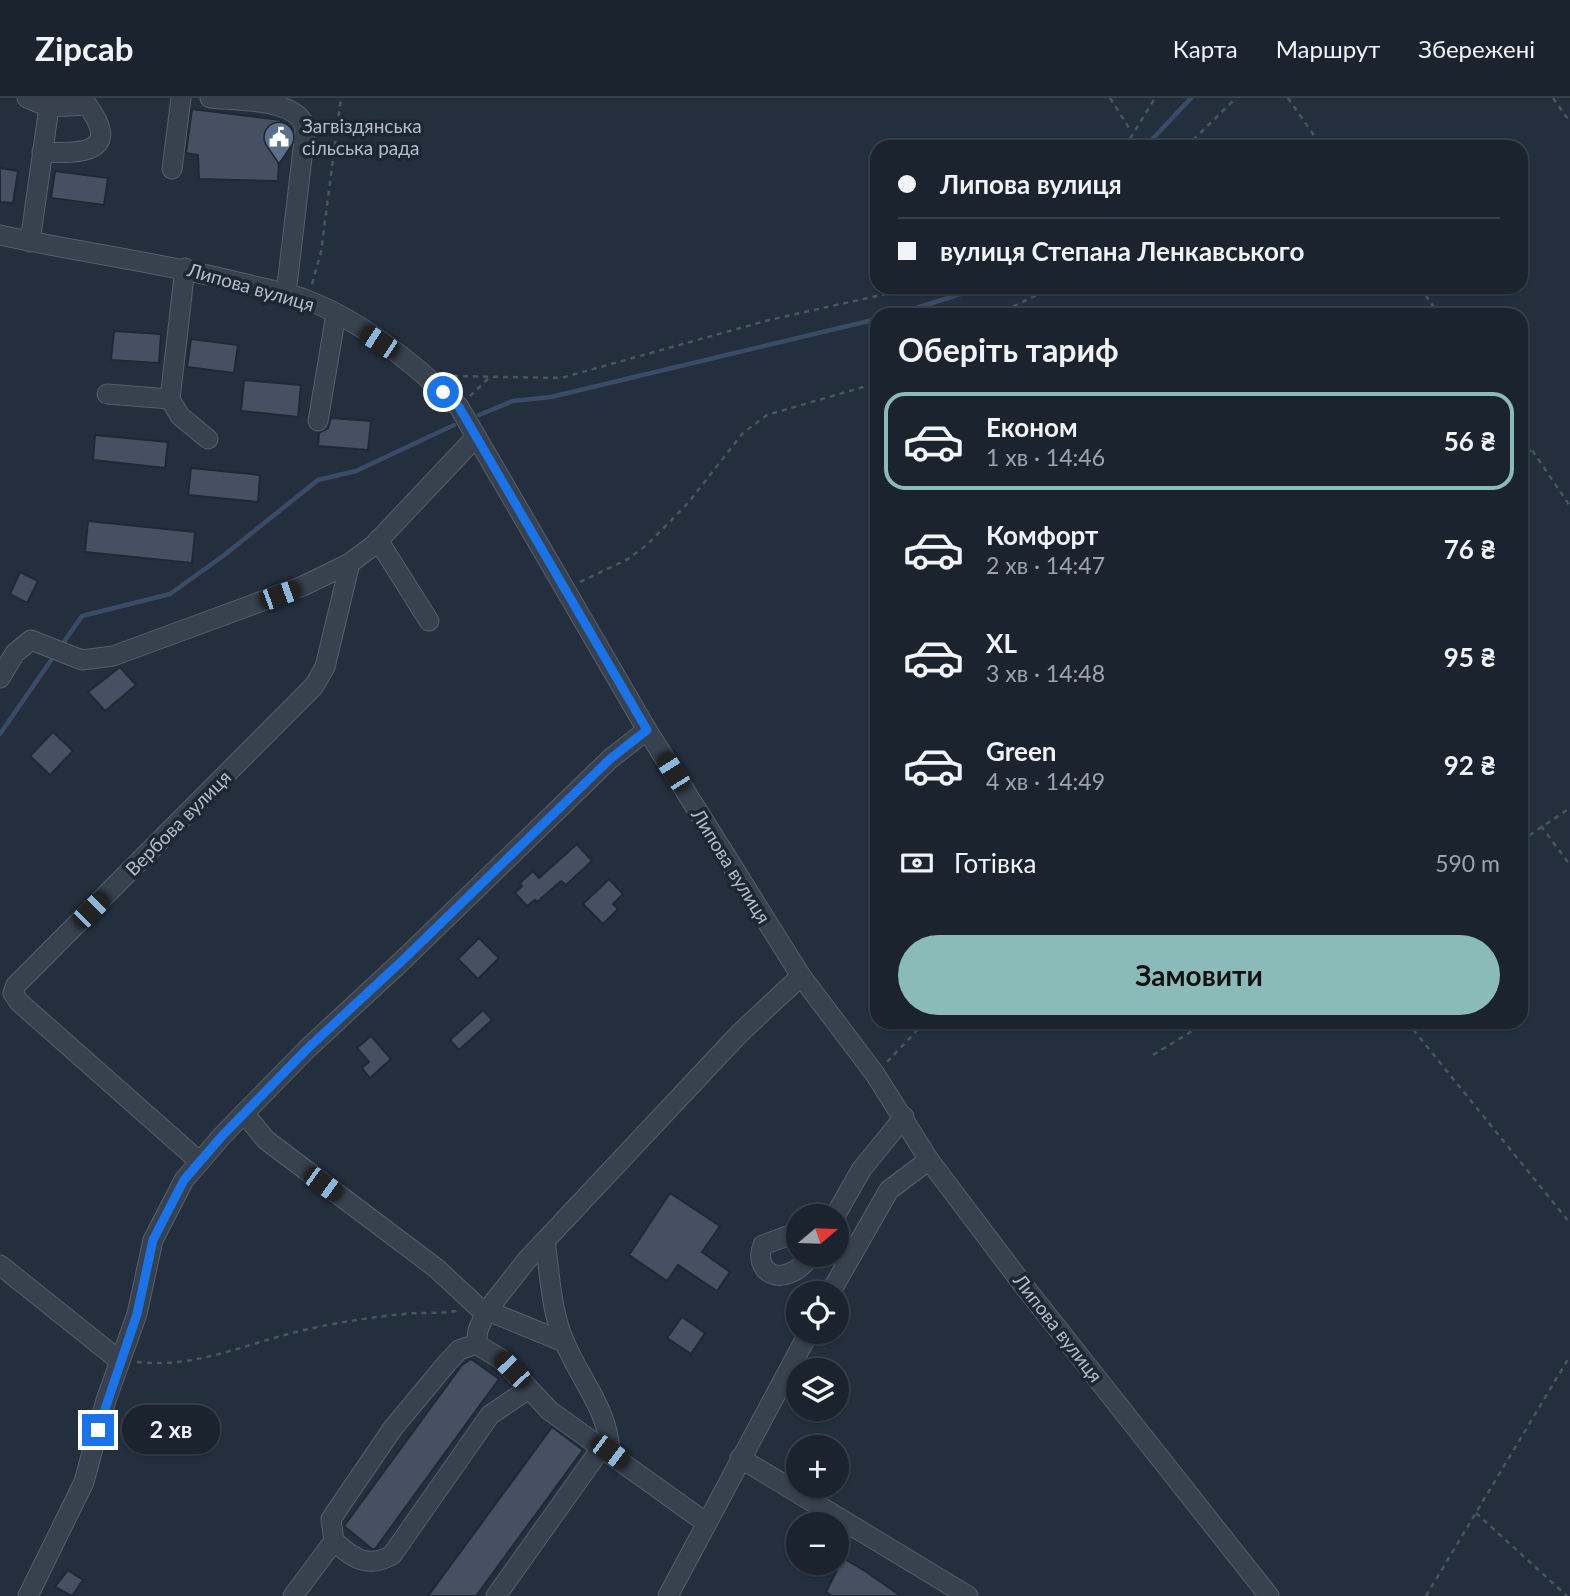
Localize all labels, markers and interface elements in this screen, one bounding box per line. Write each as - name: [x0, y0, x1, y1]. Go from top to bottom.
- text: Zipcab: [35, 28, 133, 68]
- text: Карта: [1173, 34, 1238, 63]
- text: Маршрут: [1276, 34, 1380, 63]
- text: Збережені: [1418, 34, 1535, 63]
- place label: Загвіздянська сільська рада: [302, 114, 422, 159]
- public building icon: Загвіздянська сільська рада: [262, 120, 296, 164]
- text: Липова вулиця: [940, 168, 1122, 200]
- text: вулиця Степана Ленкавського: [940, 235, 1304, 267]
- street label: Липова вулиця: [184, 257, 317, 316]
- car: [356, 322, 403, 362]
- text: Оберіть тариф: [898, 330, 1119, 369]
- route start: [427, 376, 459, 408]
- icon: car: [902, 410, 965, 473]
- text: Економ: [986, 411, 1078, 443]
- text: 56 ₴: [1444, 425, 1496, 457]
- text: 1 хв · 14:46: [986, 443, 1105, 471]
- icon: car: [902, 518, 965, 581]
- text: Комфорт: [986, 519, 1098, 551]
- text: 76 ₴: [1444, 533, 1496, 565]
- text: 2 хв · 14:47: [986, 551, 1105, 579]
- car: [257, 578, 304, 612]
- icon: car: [902, 626, 965, 689]
- text: XL: [986, 627, 1017, 659]
- text: 95 ₴: [1444, 641, 1496, 673]
- text: 3 хв · 14:48: [986, 659, 1105, 687]
- icon: car: [902, 734, 965, 797]
- text: Green: [986, 735, 1056, 767]
- car: [653, 749, 694, 795]
- text: 92 ₴: [1444, 749, 1496, 781]
- street label: Вербова вулиця: [120, 765, 235, 880]
- text: 4 хв · 14:49: [986, 767, 1105, 795]
- street label: Липова вулиця: [686, 803, 776, 927]
- icon: cash: [898, 844, 936, 882]
- text: Готівка: [954, 847, 1036, 879]
- text: 590 m: [1435, 849, 1500, 877]
- car: [69, 888, 114, 932]
- button: Замовити: [898, 935, 1500, 1015]
- car: [300, 1163, 347, 1205]
- north arrow: [786, 1204, 849, 1267]
- map controls: [786, 1204, 849, 1575]
- street label: Липова вулиця: [1008, 1268, 1108, 1386]
- button: locate: [786, 1281, 849, 1344]
- car: [490, 1348, 535, 1392]
- button: layers: [786, 1358, 849, 1421]
- callout: 2 хв: [122, 1406, 220, 1454]
- route end: [82, 1414, 114, 1446]
- text: 2 хв: [150, 1415, 192, 1443]
- car: [587, 1431, 634, 1473]
- button: +: [786, 1435, 849, 1498]
- button: −: [786, 1512, 849, 1575]

